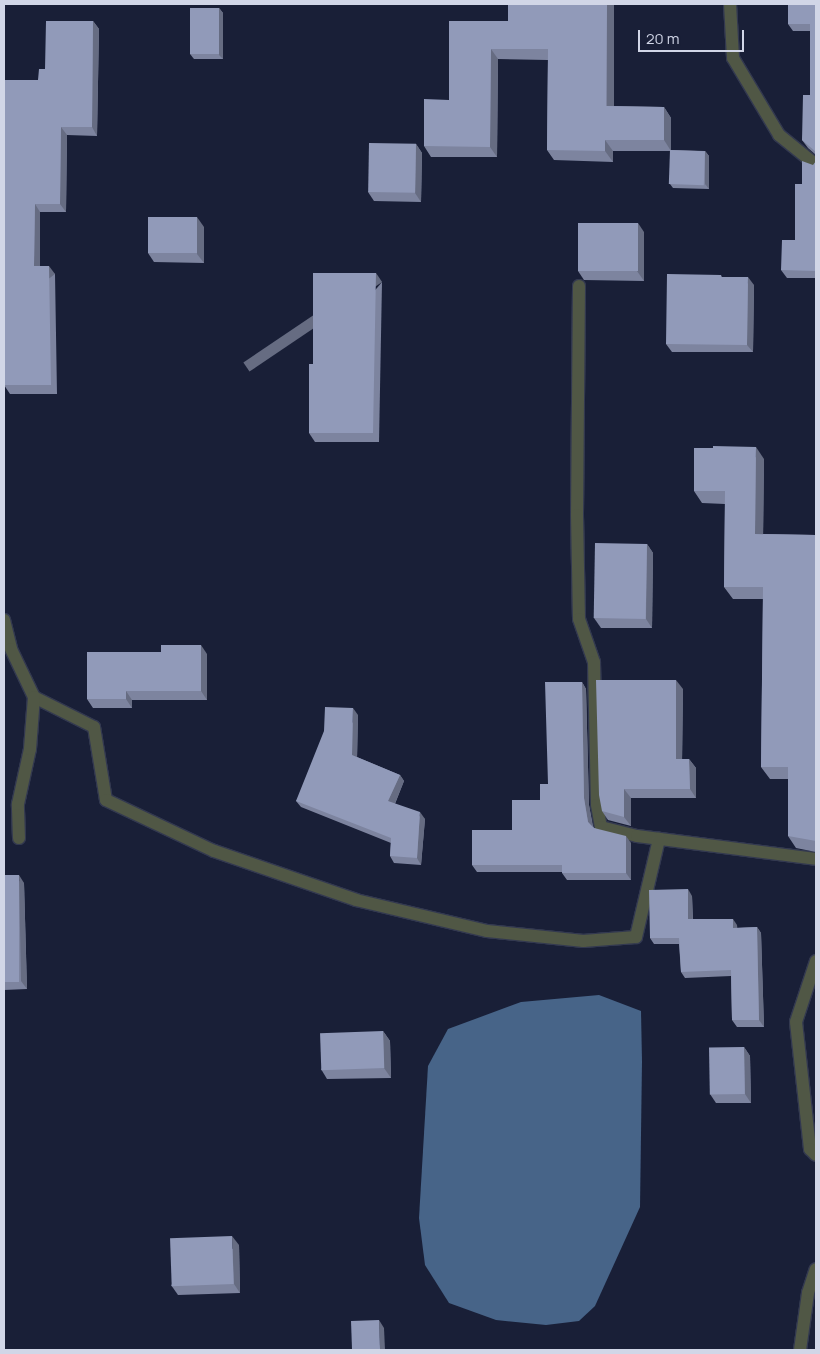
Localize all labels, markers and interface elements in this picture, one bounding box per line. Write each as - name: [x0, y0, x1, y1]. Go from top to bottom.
- scale bar: [640, 20, 746, 52]
- text: 20 m: [646, 28, 679, 49]

